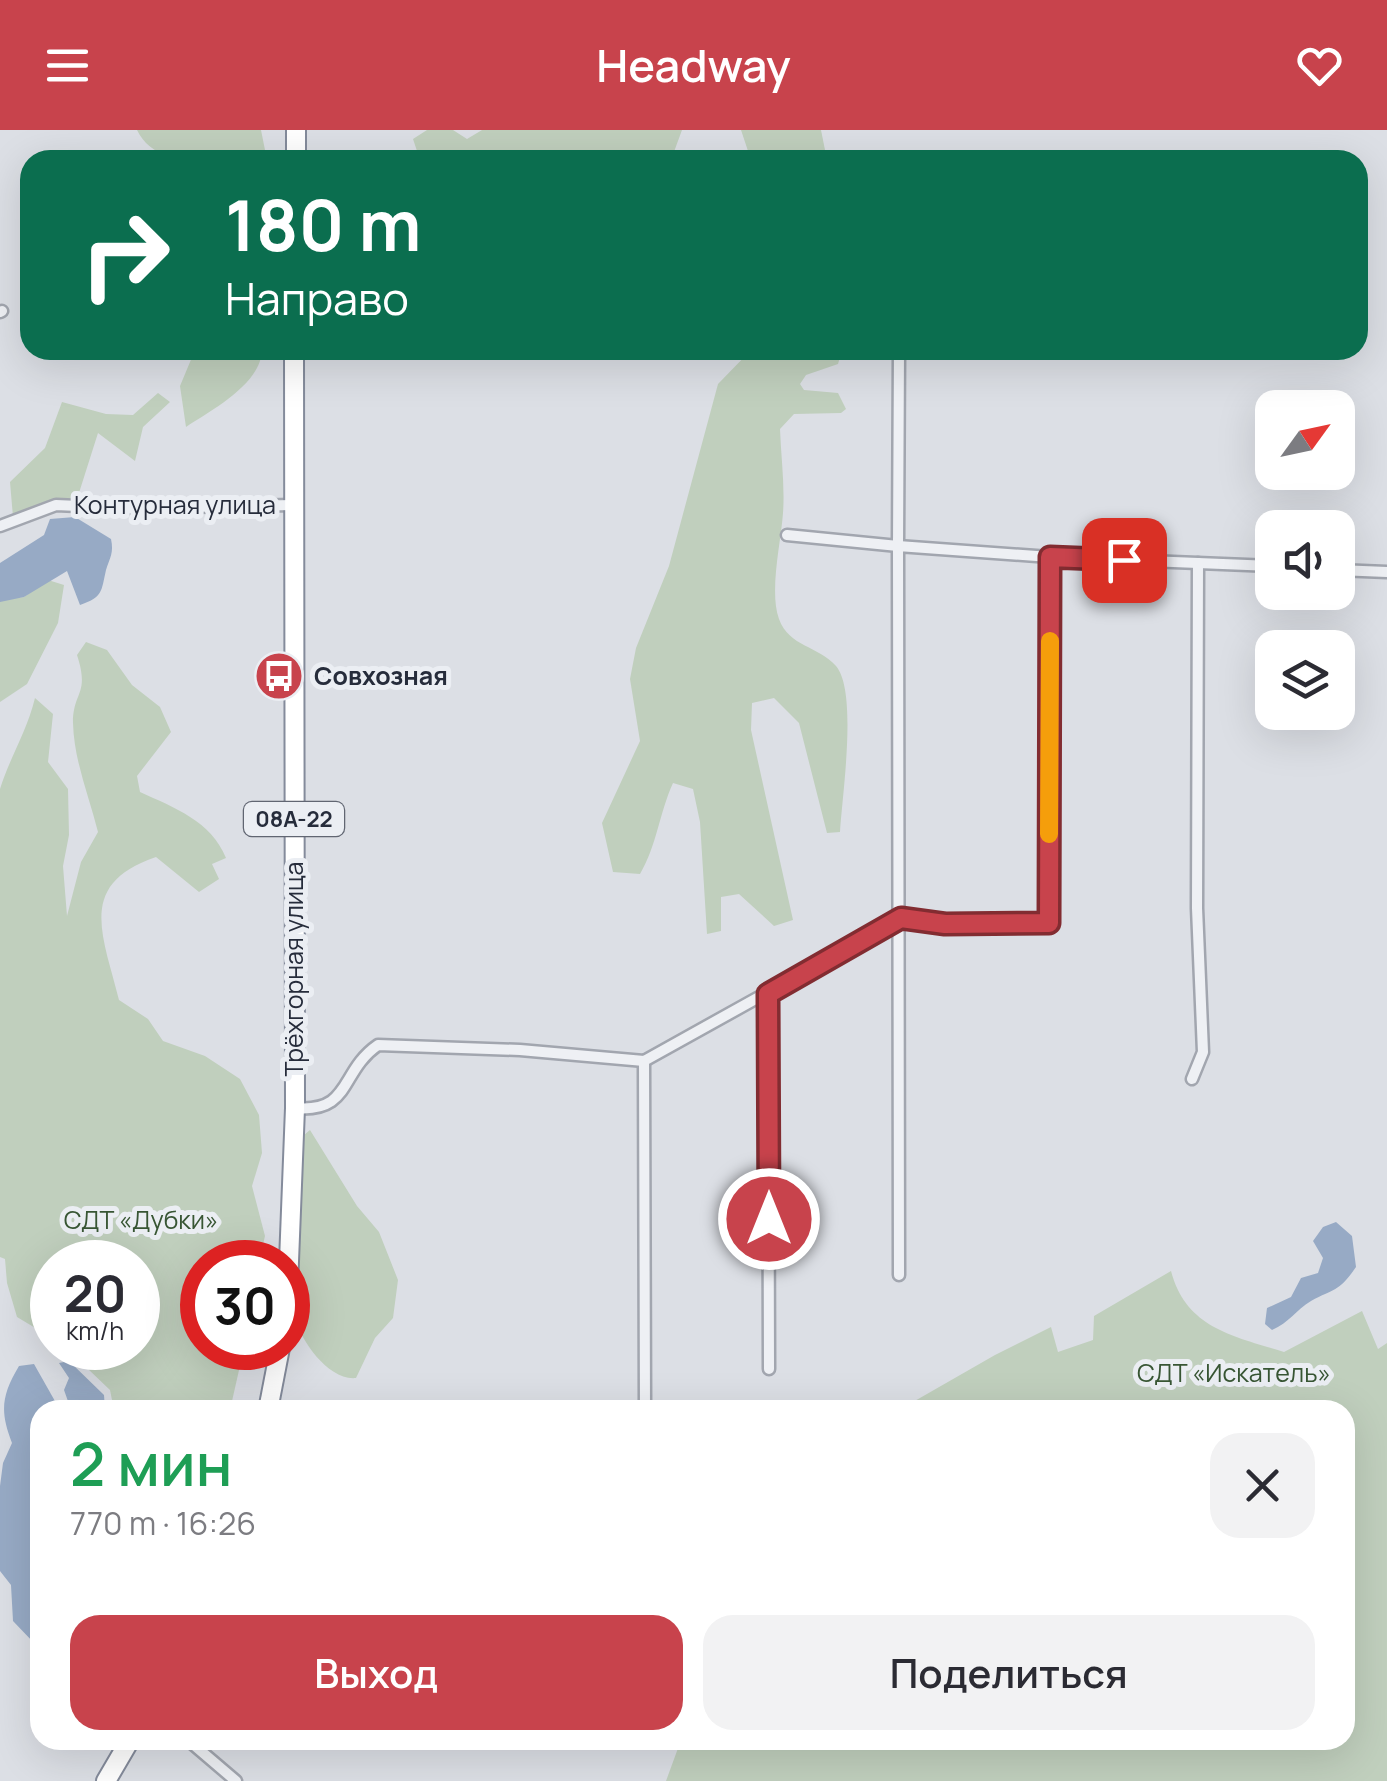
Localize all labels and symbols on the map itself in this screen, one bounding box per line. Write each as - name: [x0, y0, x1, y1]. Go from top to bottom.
- north arrow: [1255, 390, 1355, 490]
- street label: Контурная улица: [74, 487, 276, 522]
- pin: [1082, 518, 1167, 603]
- bus stop icon: Совхозная: [253, 650, 305, 702]
- place label: Совхозная: [314, 658, 448, 693]
- road number: 08А-22: [244, 802, 344, 836]
- street label: Трёхгорная улица: [276, 862, 311, 1076]
- position arrow: [717, 1167, 821, 1271]
- park label: СДТ «Дубки»: [64, 1202, 218, 1237]
- speed limit sign: 30: [180, 1240, 310, 1370]
- park label: СДТ «Искатель»: [1137, 1355, 1331, 1390]

